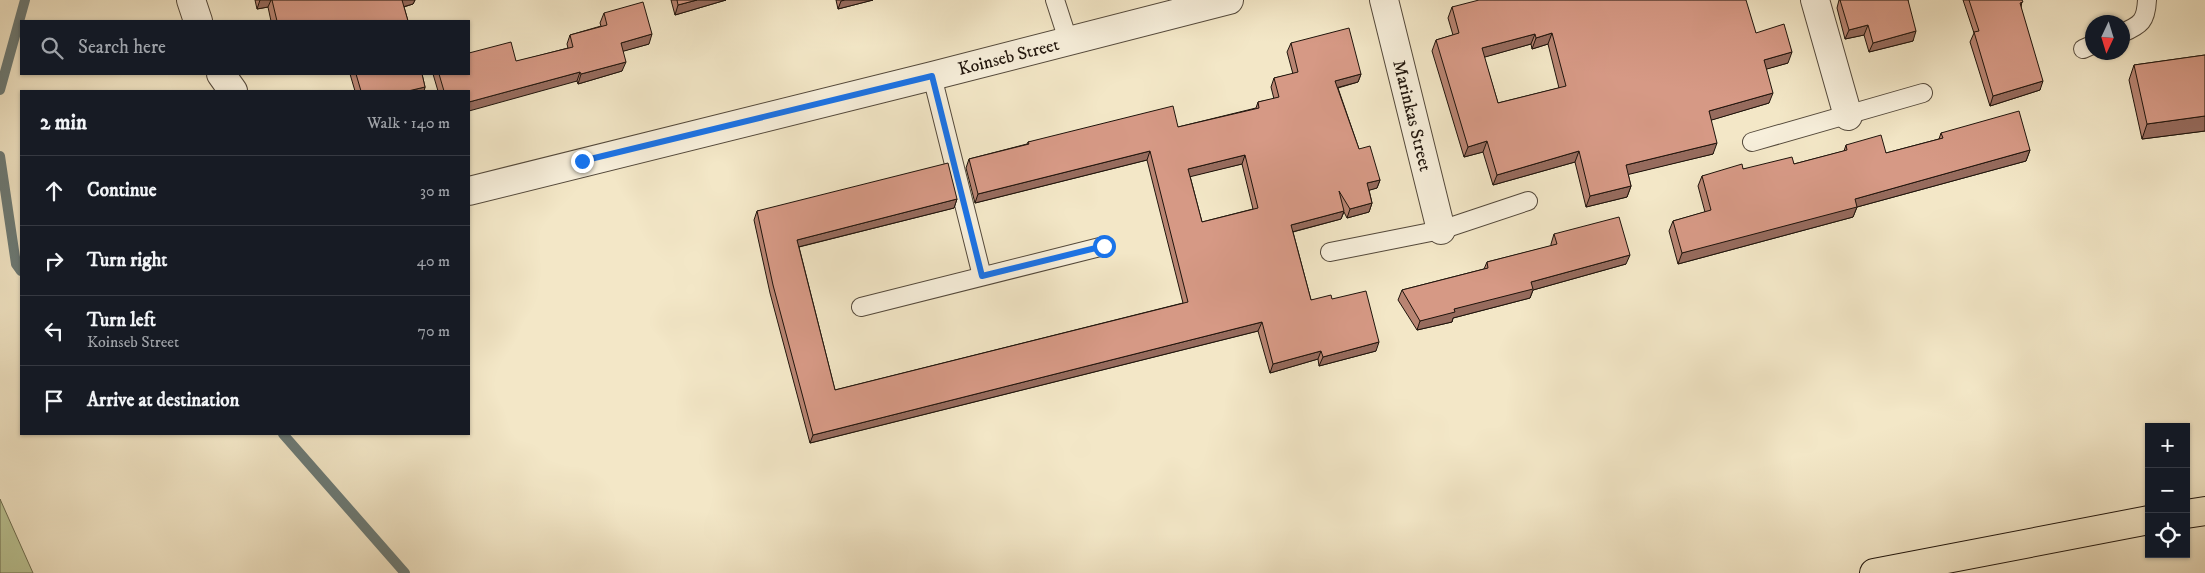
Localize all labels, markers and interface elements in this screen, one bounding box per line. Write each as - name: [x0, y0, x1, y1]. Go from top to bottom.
- north arrow: [2085, 15, 2130, 60]
- search box: [20, 20, 470, 75]
- icon: search: [38, 34, 66, 62]
- street label: Koinseb Street: [956, 34, 1062, 81]
- text: Search here: [78, 36, 166, 59]
- street label: Marinkas Street: [1387, 58, 1436, 174]
- text: 2 min: [40, 110, 87, 136]
- text: Walk · 140 m: [367, 113, 450, 133]
- route end: [571, 150, 594, 173]
- icon: ahead: [40, 177, 68, 205]
- text: Continue: [87, 179, 157, 202]
- text: 30 m: [420, 181, 450, 201]
- route start: [1093, 235, 1116, 258]
- icon: right: [40, 247, 68, 275]
- text: Turn right: [87, 249, 167, 272]
- text: 40 m: [417, 251, 450, 271]
- text: Turn left: [87, 309, 156, 332]
- icon: left: [40, 317, 68, 345]
- text: 70 m: [418, 321, 450, 341]
- text: Koinseb Street: [87, 332, 179, 352]
- icon: arrive: [40, 387, 68, 415]
- text: Arrive at destination: [87, 389, 239, 412]
- map controls: [2145, 423, 2190, 558]
- button: +: [2145, 423, 2190, 468]
- button: −: [2145, 468, 2190, 513]
- button: locate: [2145, 513, 2190, 558]

